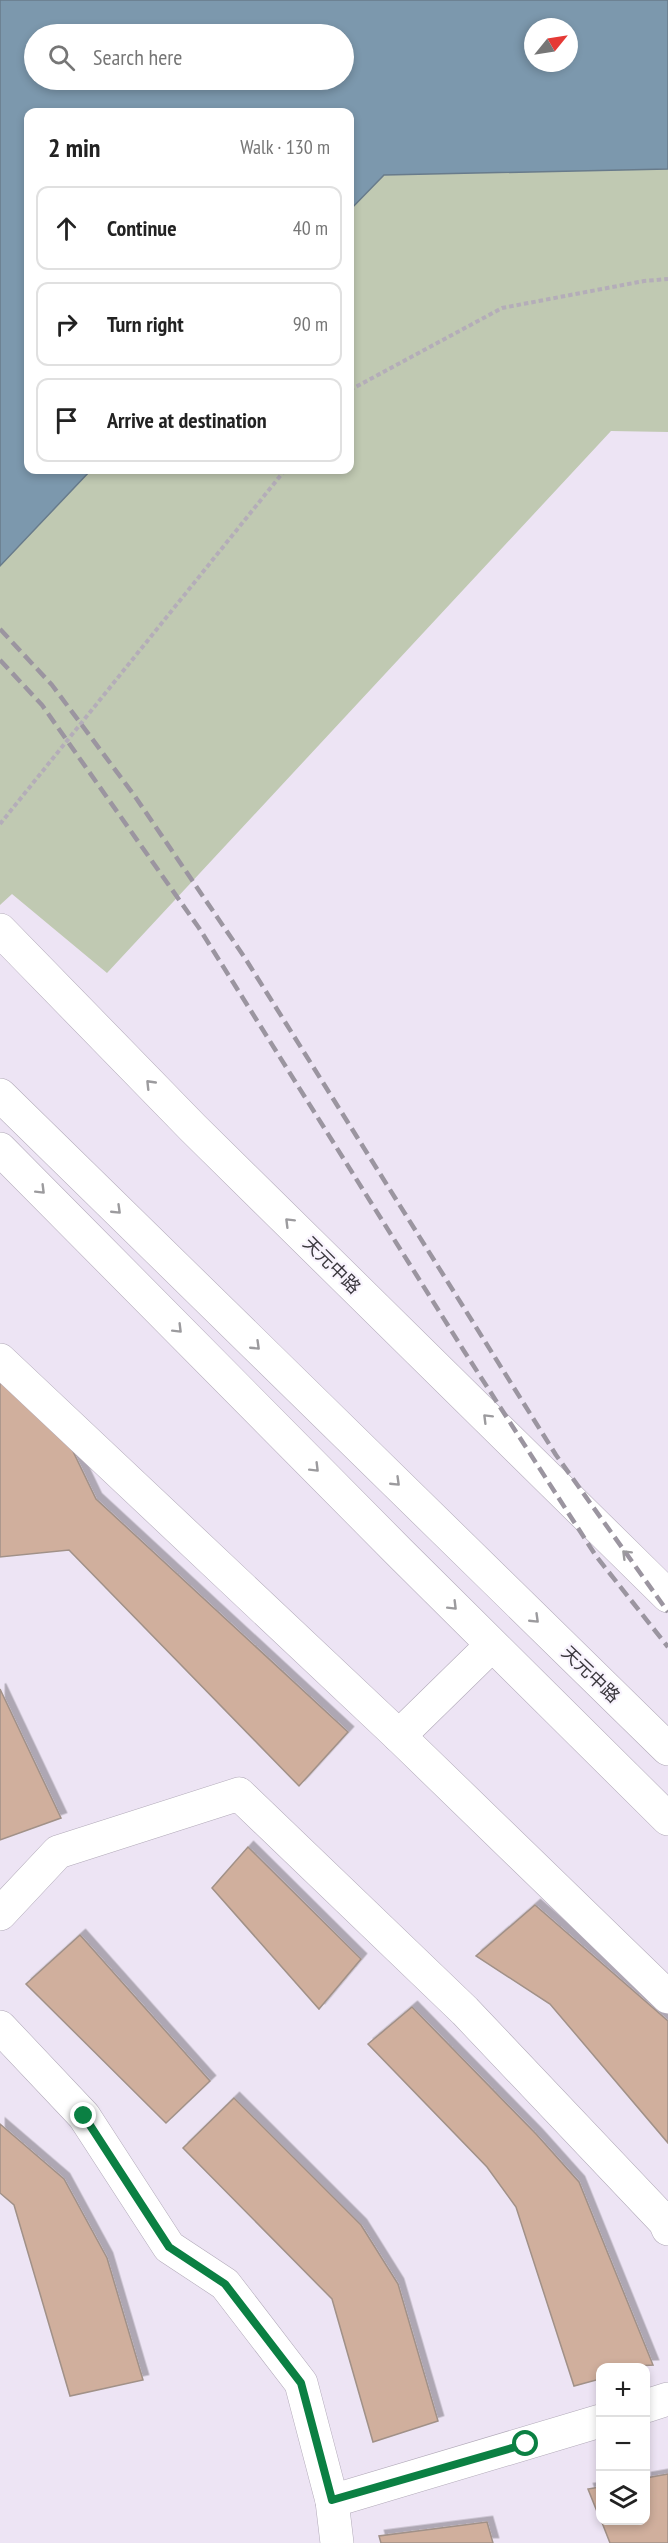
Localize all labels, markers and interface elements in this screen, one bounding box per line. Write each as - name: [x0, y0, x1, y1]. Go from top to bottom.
- north arrow: [524, 18, 578, 72]
- search box: [24, 24, 354, 90]
- icon: search: [45, 41, 78, 74]
- text: Search here: [93, 43, 182, 71]
- text: 2 min: [48, 131, 101, 164]
- text: Walk · 130 m: [240, 134, 330, 160]
- icon: ahead: [50, 212, 83, 245]
- text: Continue: [107, 214, 177, 242]
- text: 40 m: [293, 215, 328, 241]
- icon: right: [50, 308, 83, 341]
- text: Turn right: [107, 310, 184, 338]
- text: 90 m: [293, 311, 328, 337]
- icon: arrive: [50, 404, 83, 437]
- text: Arrive at destination: [107, 406, 267, 434]
- one-way arrow: [147, 1081, 158, 1092]
- one-way arrow: [34, 1183, 45, 1194]
- one-way arrow: [109, 1202, 120, 1213]
- one-way arrow: [285, 1218, 295, 1229]
- street label: 天元中路: [298, 1231, 366, 1299]
- one-way arrow: [171, 1321, 182, 1332]
- one-way arrow: [250, 1339, 260, 1350]
- one-way arrow: [484, 1414, 495, 1425]
- one-way arrow: [308, 1460, 319, 1471]
- one-way arrow: [388, 1475, 399, 1486]
- one-way arrow: [623, 1551, 634, 1562]
- one-way arrow: [445, 1598, 456, 1609]
- one-way arrow: [528, 1611, 539, 1622]
- street label: 天元中路: [557, 1641, 625, 1707]
- route end: [70, 2102, 96, 2128]
- map controls: [596, 2363, 650, 2525]
- button: +: [596, 2363, 650, 2417]
- button: −: [596, 2417, 650, 2471]
- route start: [512, 2430, 538, 2456]
- button: layers: [596, 2471, 650, 2525]

